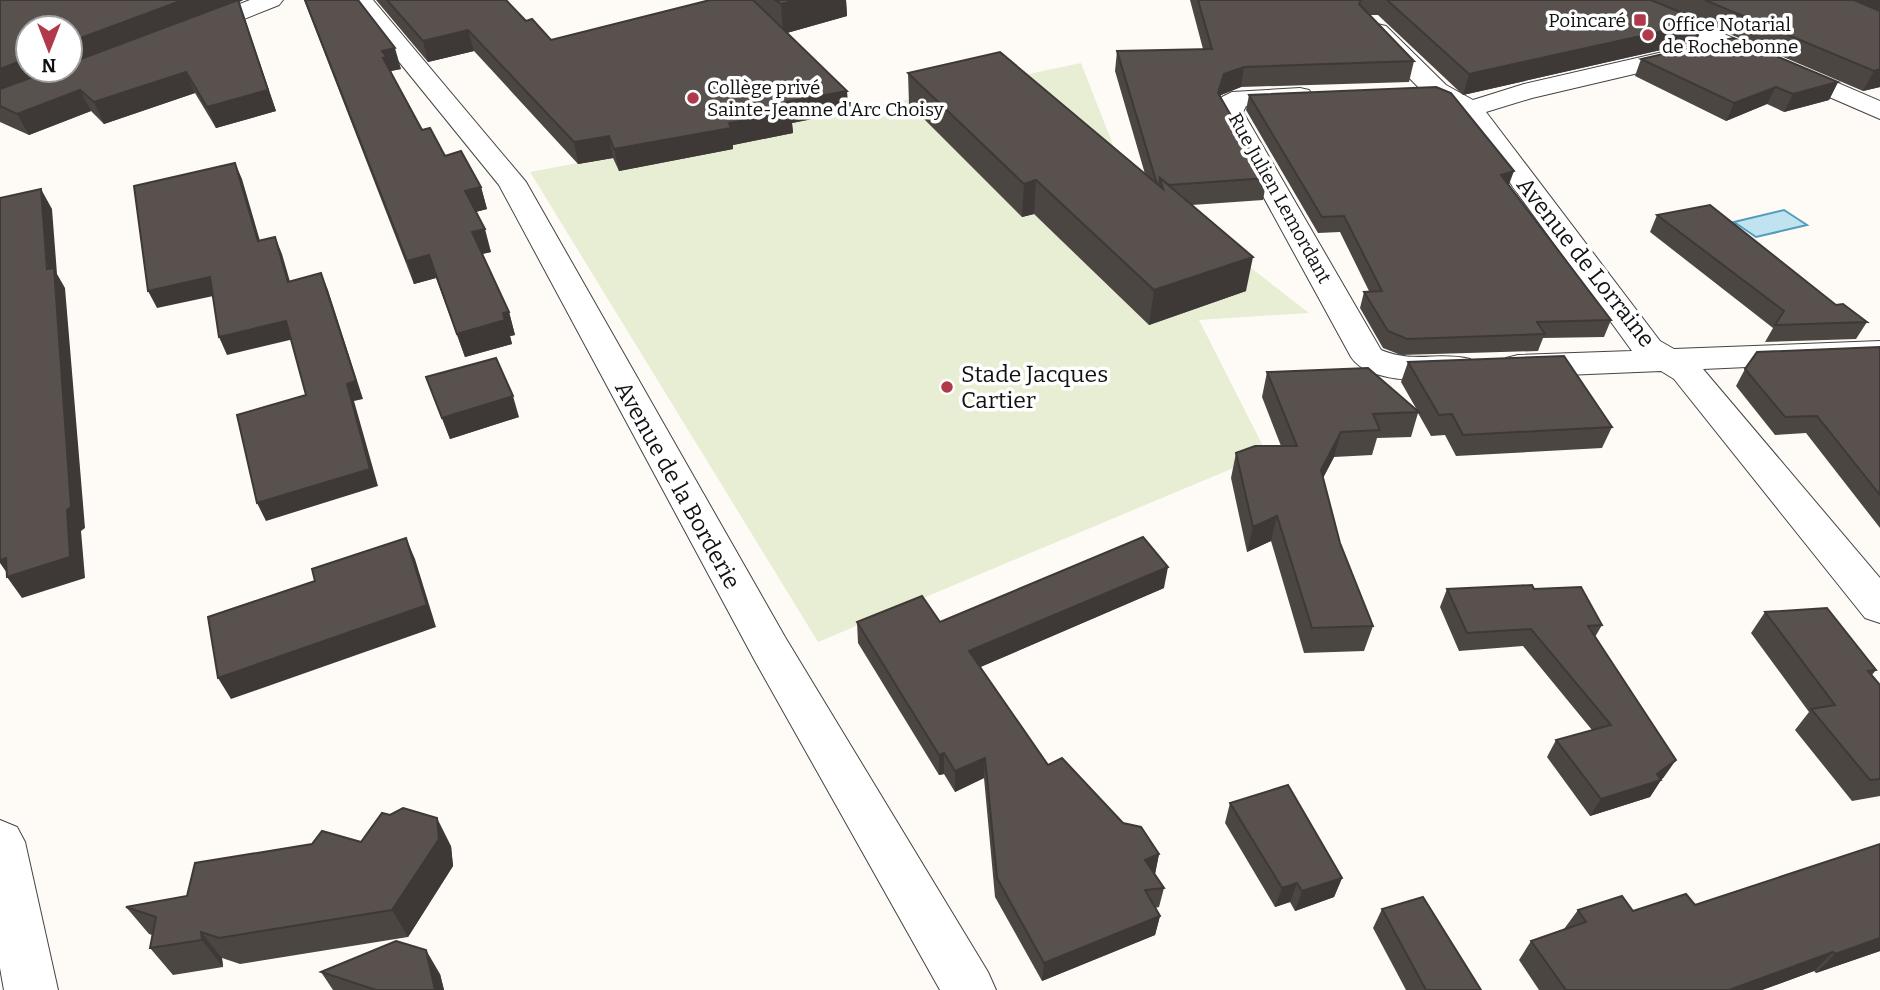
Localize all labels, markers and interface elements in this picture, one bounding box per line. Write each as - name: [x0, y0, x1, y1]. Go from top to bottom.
- place label: Poincaré: [1548, 9, 1626, 32]
- marker: Poincaré: [1632, 12, 1648, 28]
- place label: Office Notarial de Rochebonne: [1662, 13, 1798, 58]
- north arrow: [14, 14, 84, 84]
- marker: Office Notarial de Rochebonne: [1640, 27, 1656, 43]
- text: N: [41, 54, 56, 77]
- place label: Collège privé Sainte-Jeanne d'Arc Choisy: [707, 76, 945, 121]
- marker: Collège privé Sainte-Jeanne d'Arc Choisy: [685, 90, 701, 106]
- street label: Rue Julien Lemordant: [1224, 109, 1336, 287]
- street label: Avenue de Lorraine: [1511, 172, 1661, 352]
- place label: Stade Jacques Cartier: [961, 360, 1108, 414]
- street label: Avenue de la Borderie: [609, 376, 747, 594]
- marker: Stade Jacques Cartier: [939, 379, 955, 395]

